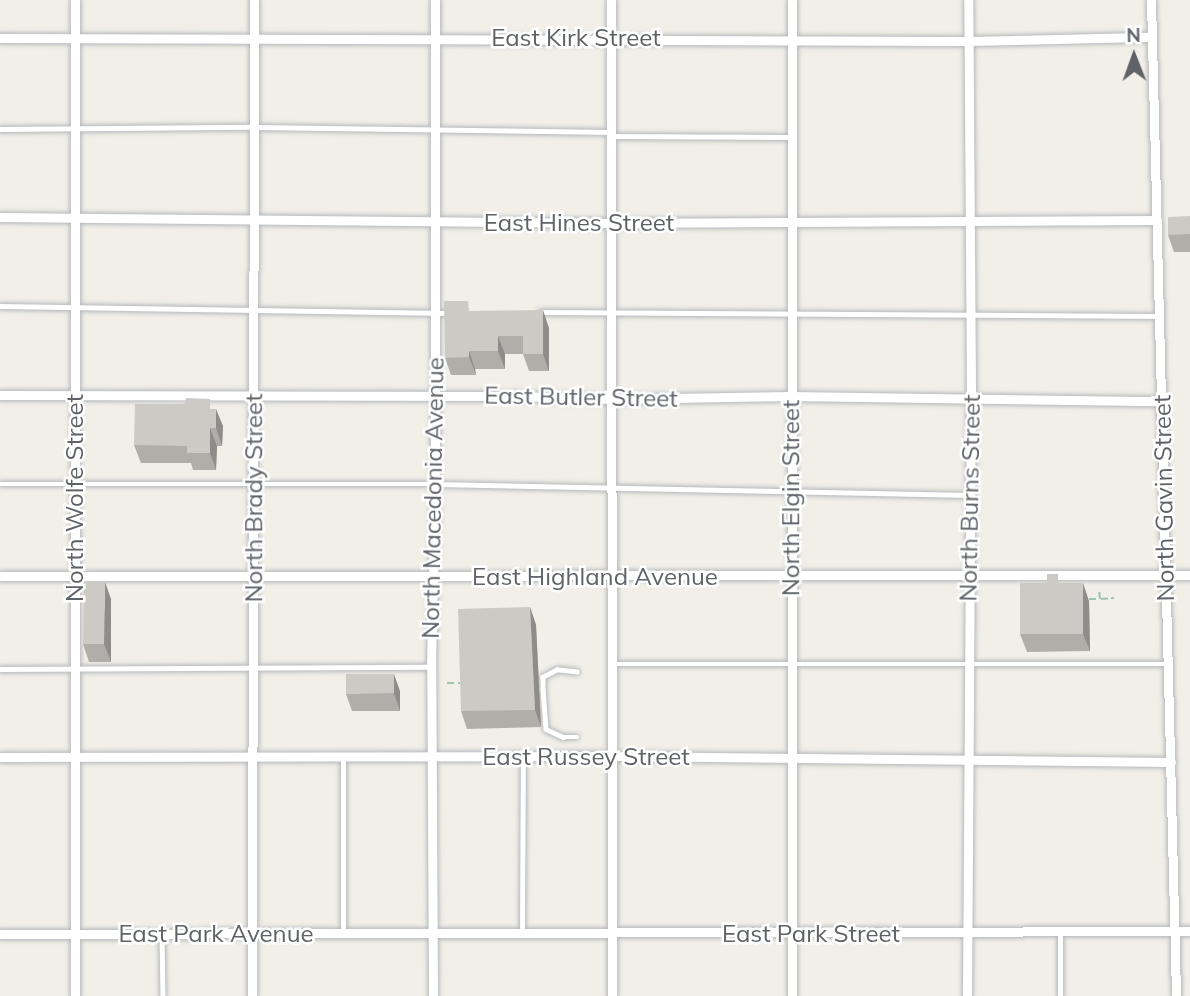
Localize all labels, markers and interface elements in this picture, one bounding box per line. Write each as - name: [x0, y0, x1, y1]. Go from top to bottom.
- north arrow: [1099, 21, 1169, 91]
- text: N: [1126, 23, 1141, 47]
- street label: East Kirk Street: [491, 24, 661, 52]
- street label: East Hines Street: [484, 209, 674, 237]
- street label: North Macedonia Avenue: [416, 357, 450, 639]
- street label: East Butler Street: [484, 381, 678, 413]
- street label: North Wolfe Street: [61, 394, 89, 602]
- street label: North Brady Street: [240, 394, 268, 602]
- street label: North Burns Street: [954, 394, 986, 602]
- street label: North Gavin Street: [1148, 394, 1180, 602]
- street label: North Elgin Street: [777, 400, 805, 596]
- street label: East Highland Avenue: [472, 563, 718, 591]
- street label: East Russey Street: [482, 743, 690, 771]
- street label: East Park Avenue: [118, 920, 314, 948]
- street label: East Park Street: [722, 920, 900, 948]

